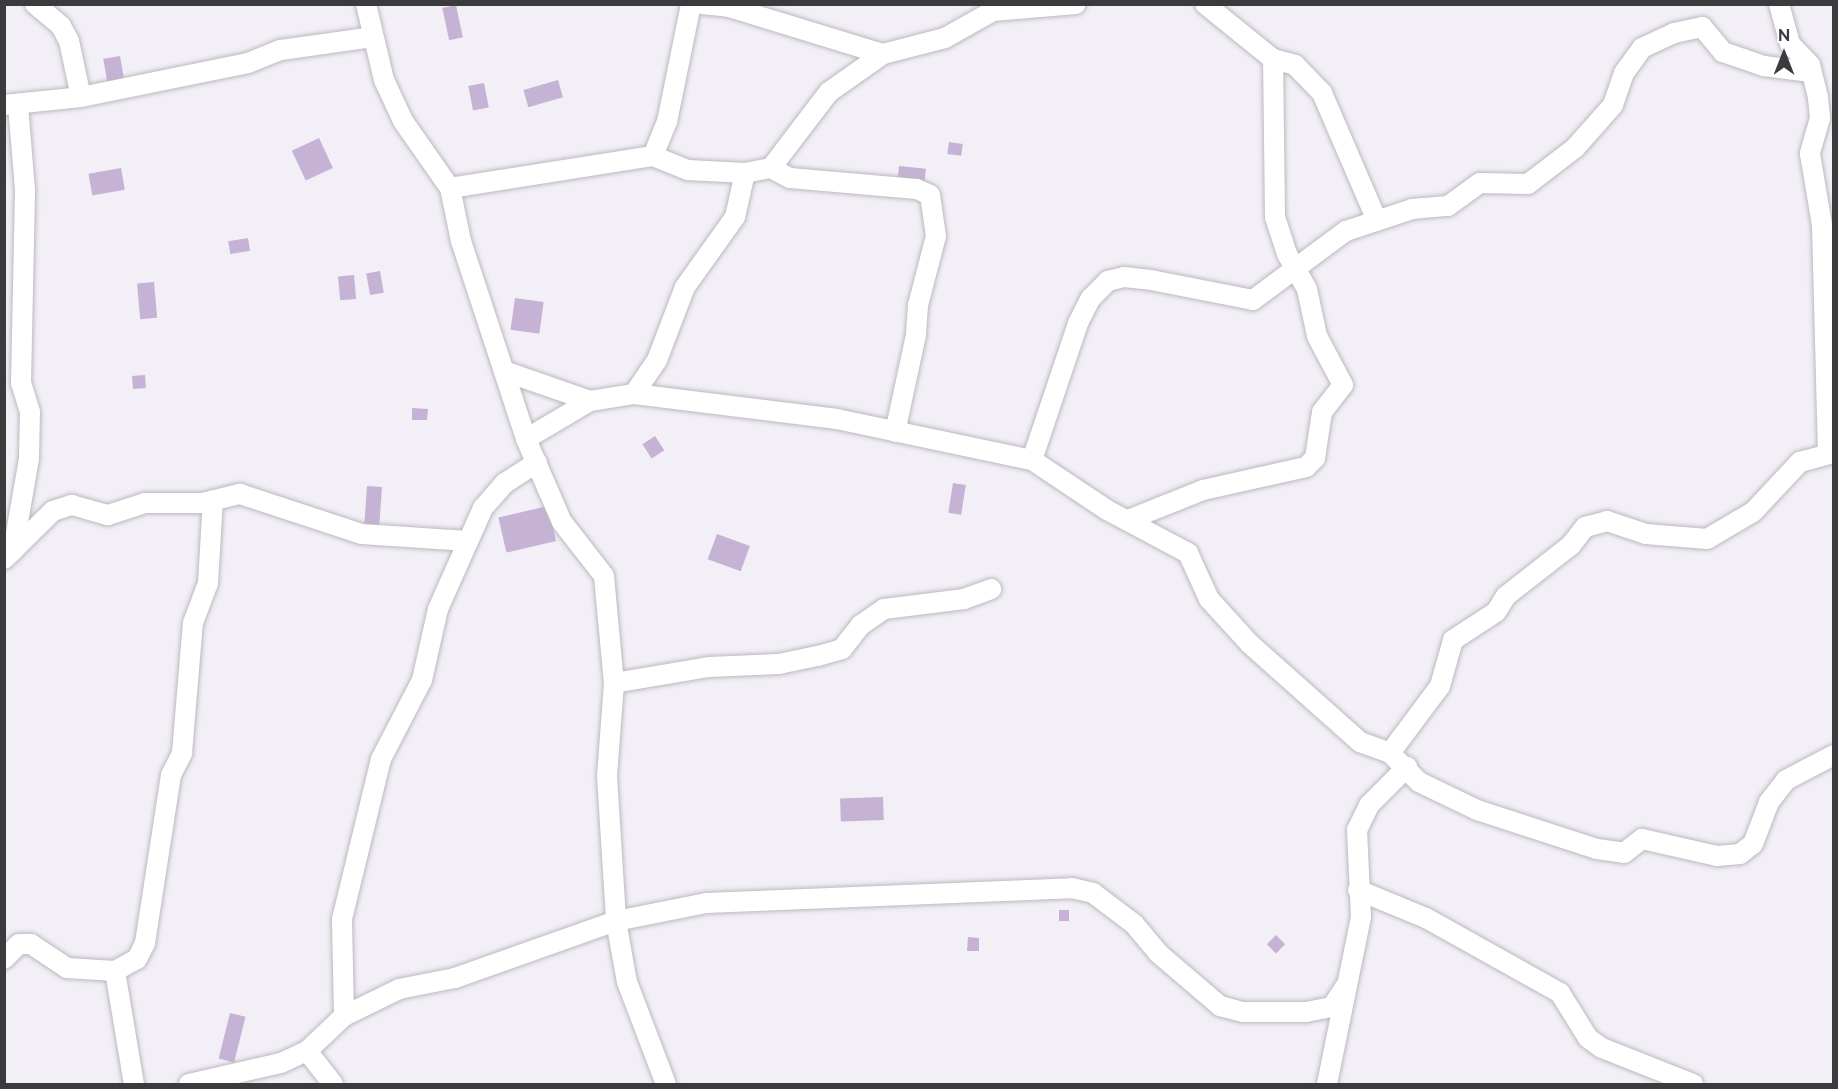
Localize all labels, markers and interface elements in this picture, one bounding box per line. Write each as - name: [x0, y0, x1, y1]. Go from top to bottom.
- north arrow: [1754, 24, 1814, 84]
- text: N: [1778, 26, 1790, 45]

